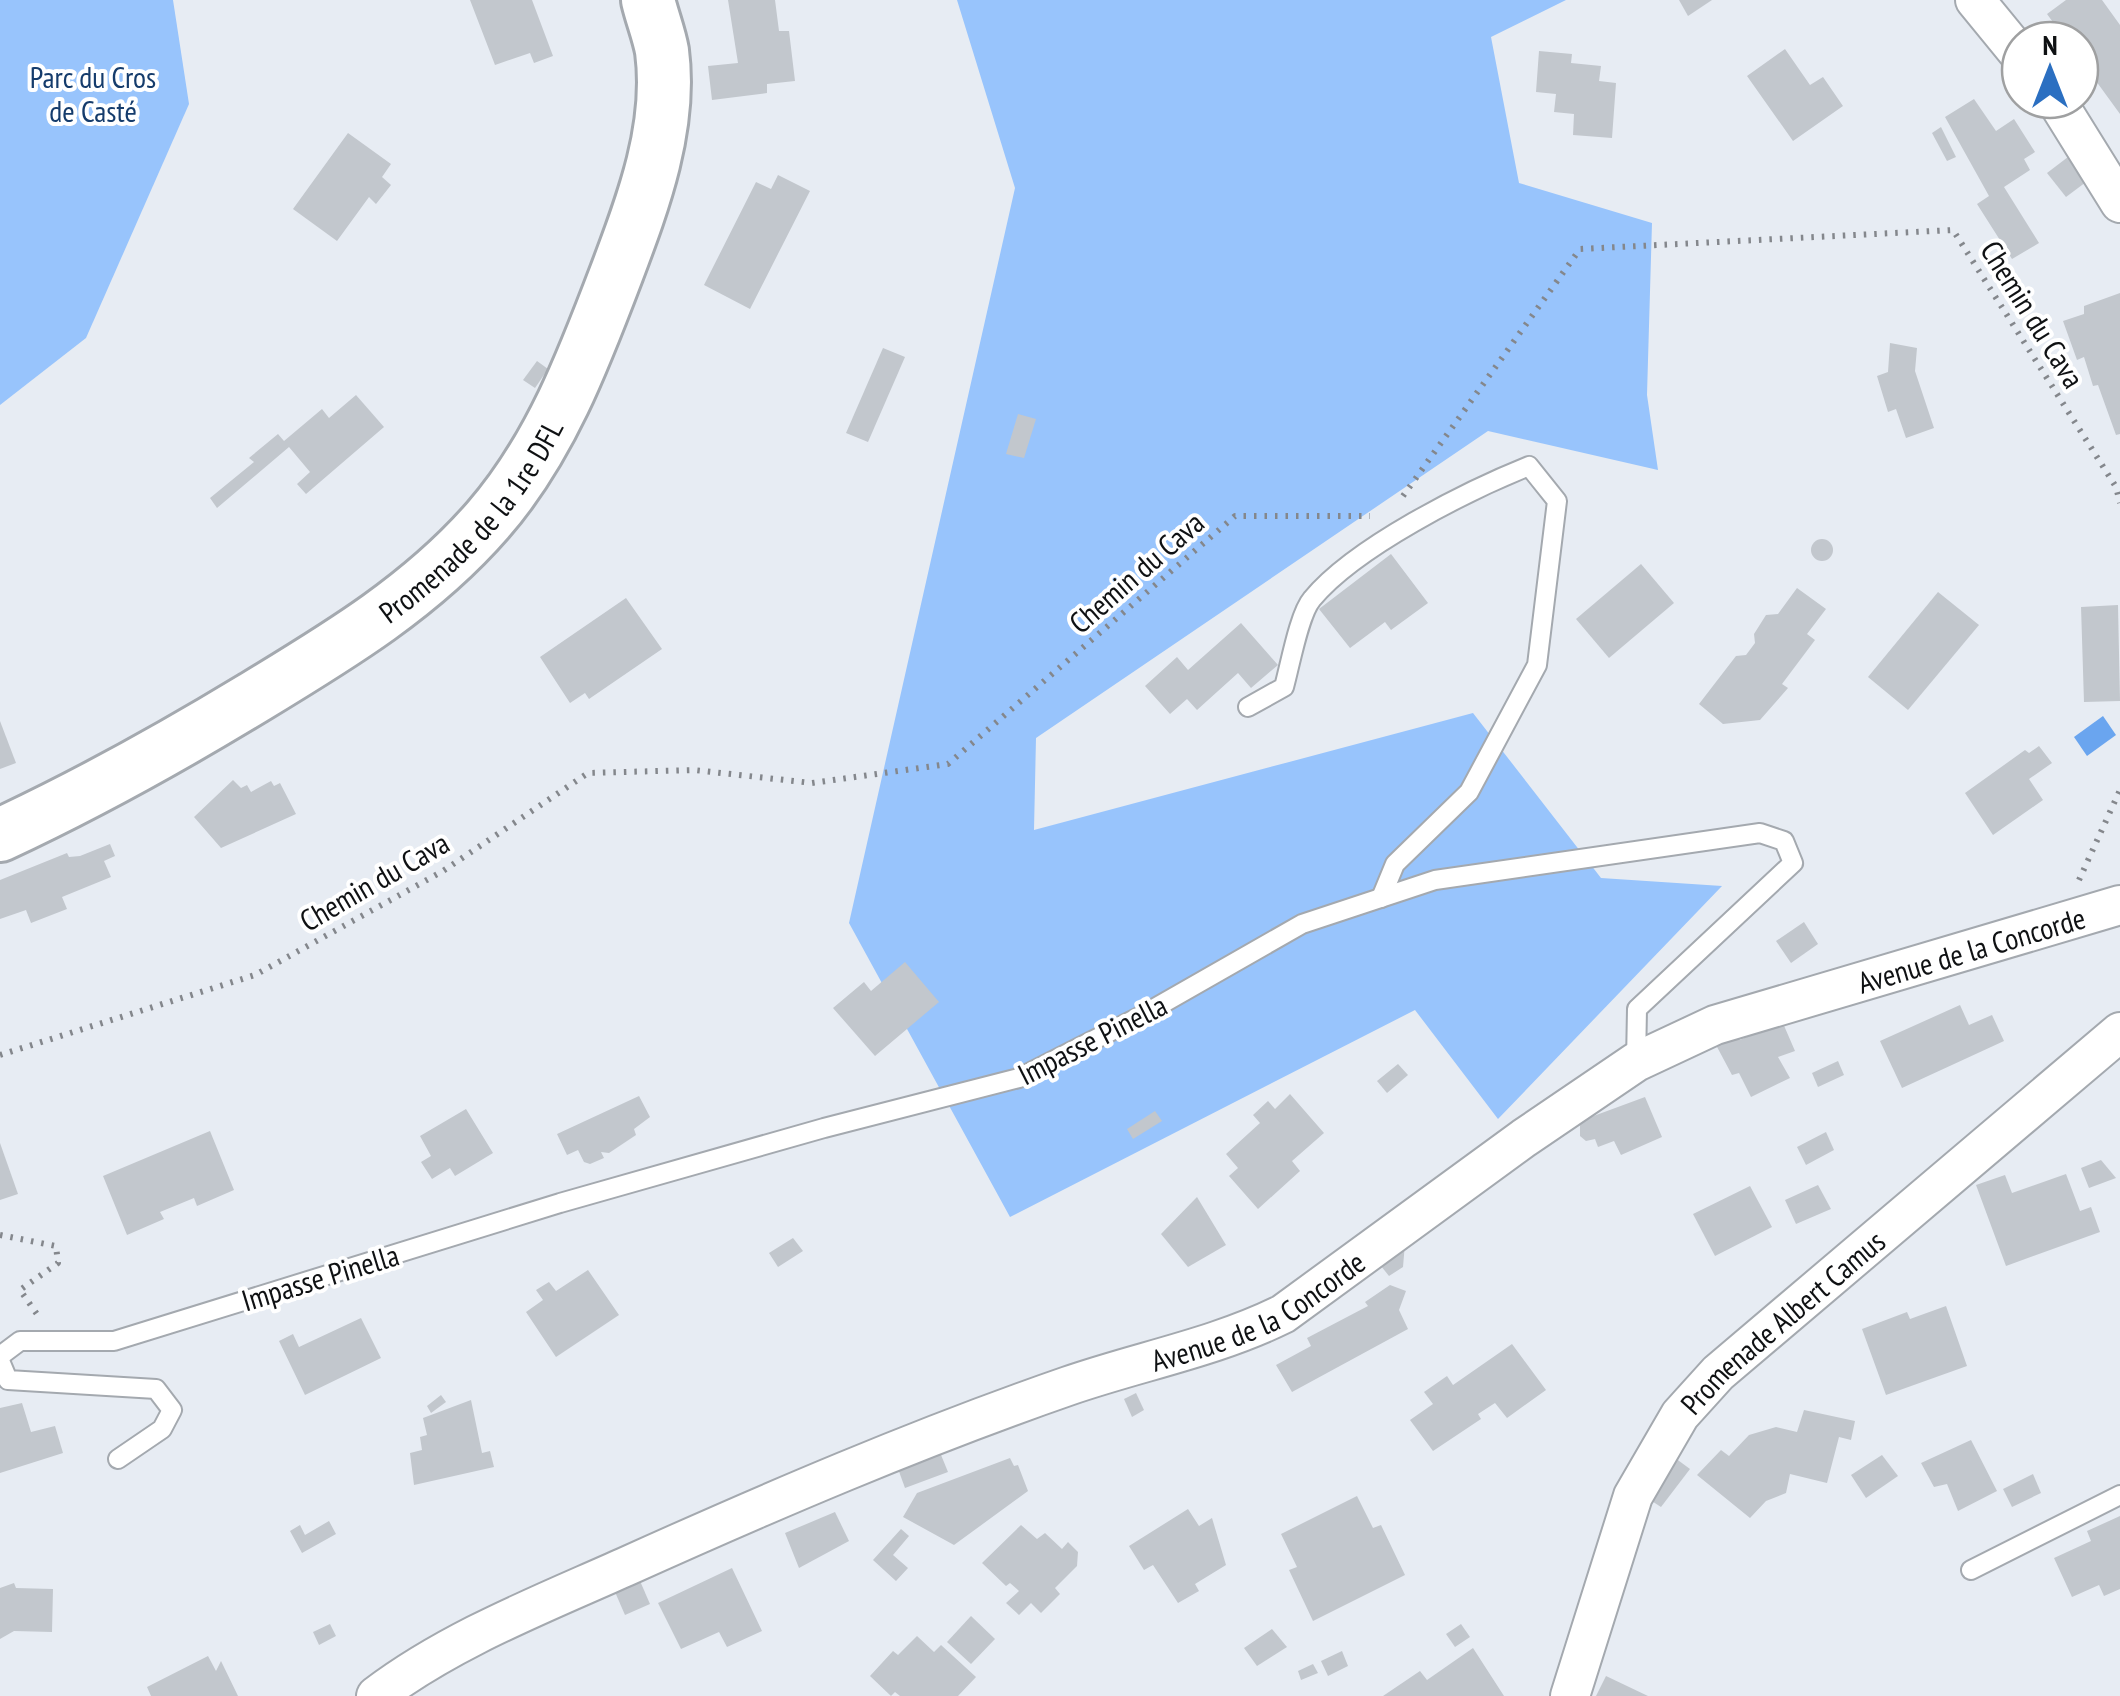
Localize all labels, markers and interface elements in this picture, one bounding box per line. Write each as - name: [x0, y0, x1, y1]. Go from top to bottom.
- north arrow: [2000, 20, 2100, 120]
- text: N: [2042, 26, 2058, 63]
- park label: Parc du Cros de Casté: [30, 57, 156, 130]
- street label: Chemin du Cava: [1972, 233, 2094, 395]
- street label: Promenade de la 1re DFL: [371, 412, 571, 631]
- street label: Chemin du Cava: [1060, 503, 1212, 641]
- street label: Chemin du Cava: [292, 823, 456, 939]
- street label: Avenue de la Concorde: [1853, 897, 2089, 1001]
- street label: Impasse Pinella: [1011, 985, 1173, 1093]
- street label: Promenade Albert Camus: [1671, 1221, 1892, 1422]
- street label: Impasse Pinella: [237, 1235, 403, 1319]
- street label: Avenue de la Concorde: [1146, 1242, 1372, 1379]

